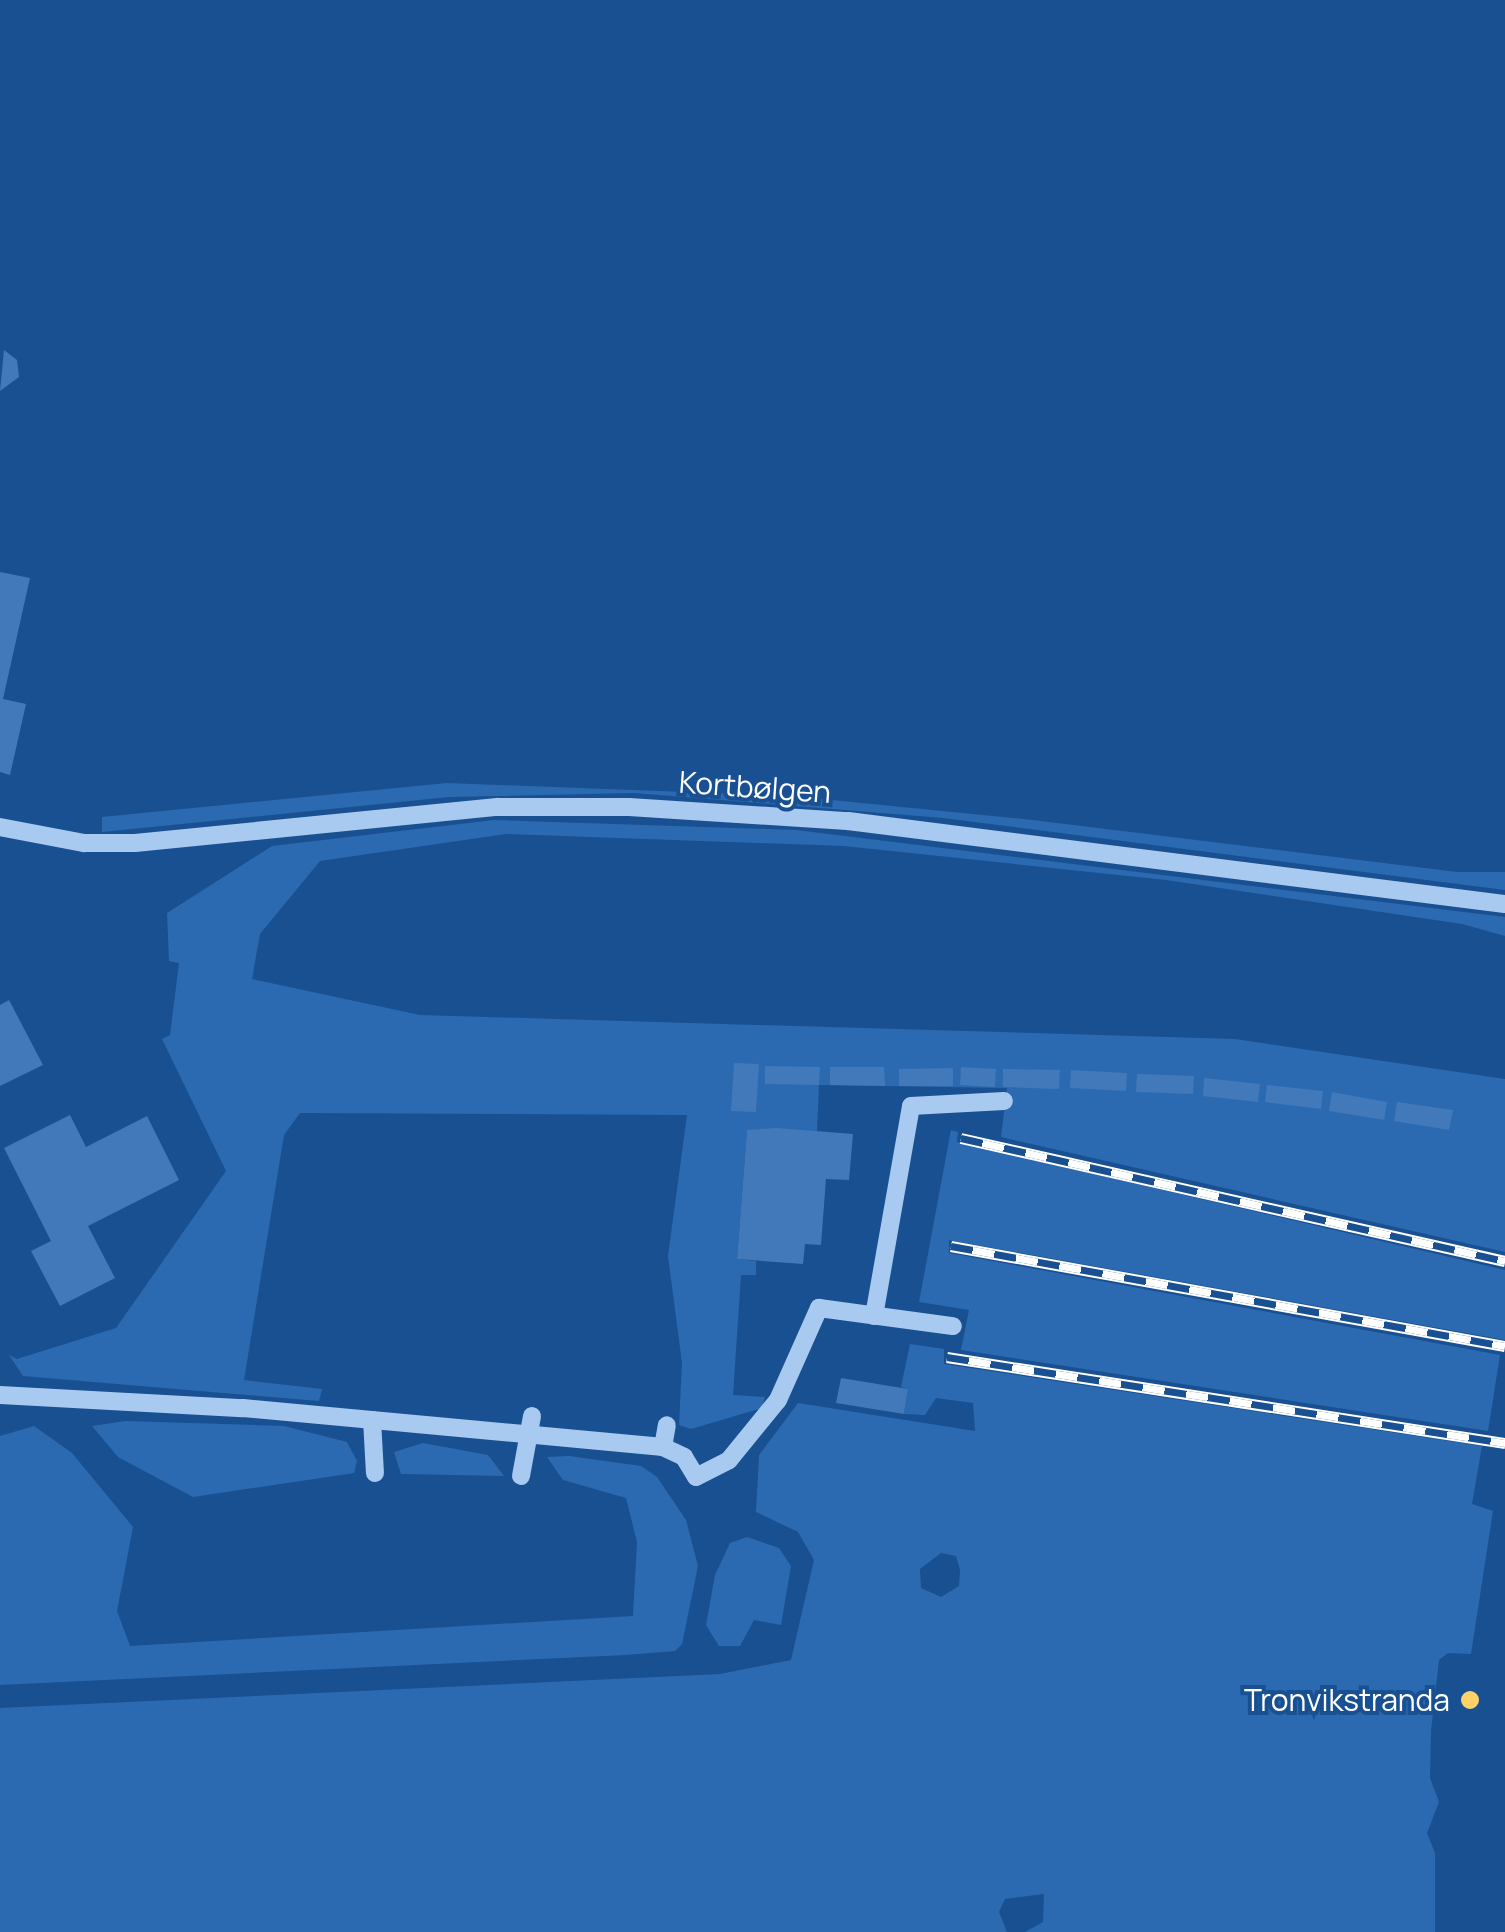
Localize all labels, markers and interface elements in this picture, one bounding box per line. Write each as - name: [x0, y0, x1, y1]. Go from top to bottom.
- street label: Kortbølgen: [678, 764, 832, 810]
- place label: Tronvikstranda: [1244, 1682, 1450, 1718]
- marker: Tronvikstranda: [1459, 1689, 1481, 1711]

